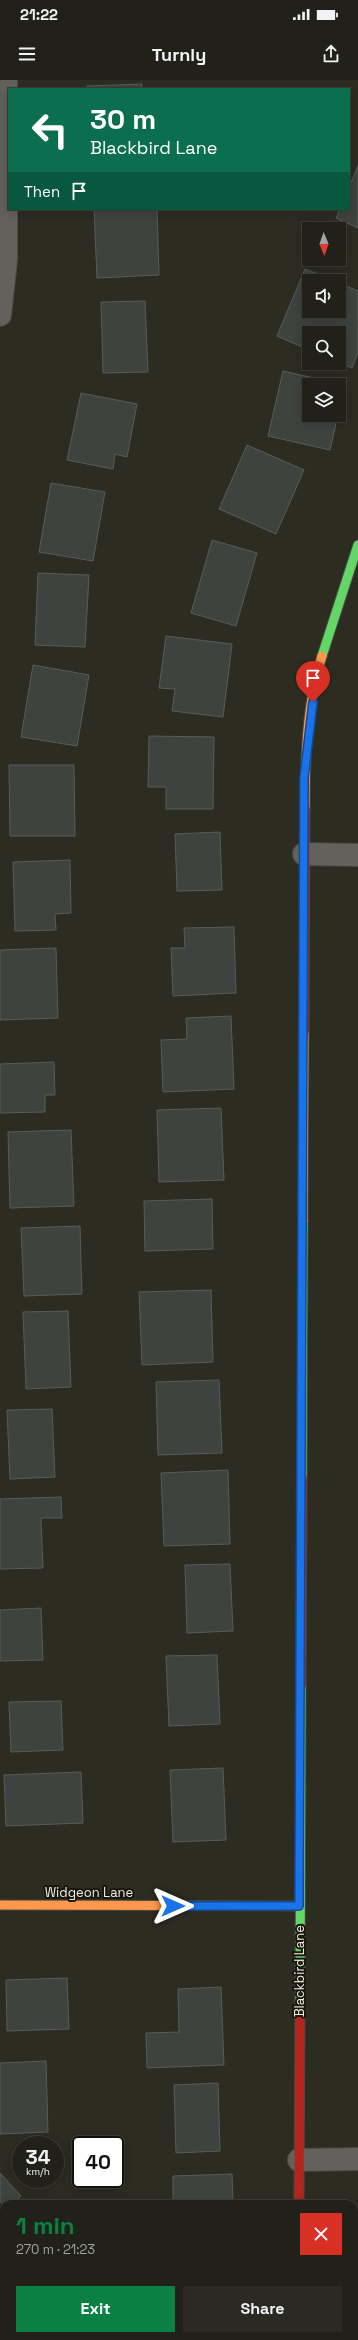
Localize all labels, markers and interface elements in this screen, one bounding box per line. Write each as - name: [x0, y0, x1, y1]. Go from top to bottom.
- text: 21:22: [20, 5, 58, 24]
- icon: menu: [16, 43, 38, 65]
- text: Turnly: [152, 43, 206, 66]
- icon: share: [320, 43, 342, 65]
- text: 30 m: [90, 101, 156, 137]
- icon: left: [24, 104, 76, 156]
- text: Blackbird Lane: [90, 136, 217, 159]
- icon: arrive: [68, 180, 90, 202]
- text: Then: [24, 182, 60, 201]
- north arrow: [302, 222, 346, 266]
- map controls: [302, 222, 346, 422]
- button: sound: [302, 274, 346, 318]
- button: search: [302, 326, 346, 370]
- button: layers: [302, 378, 346, 422]
- pin: [296, 661, 330, 702]
- icon: arrive: [302, 667, 324, 689]
- street label: Widgeon Lane: [45, 1884, 133, 1901]
- position arrow: [152, 1885, 194, 1927]
- street label: Blackbird Lane: [291, 1925, 308, 2017]
- speed limit sign: 40: [72, 2136, 124, 2188]
- text: 34: [26, 2144, 50, 2170]
- text: km/h: [26, 2165, 50, 2178]
- text: 1 min: [16, 2210, 75, 2241]
- button: close: [300, 2213, 342, 2255]
- text: 270 m · 21:23: [16, 2241, 95, 2258]
- button: Exit: [16, 2286, 175, 2332]
- button: Share: [183, 2286, 342, 2332]

